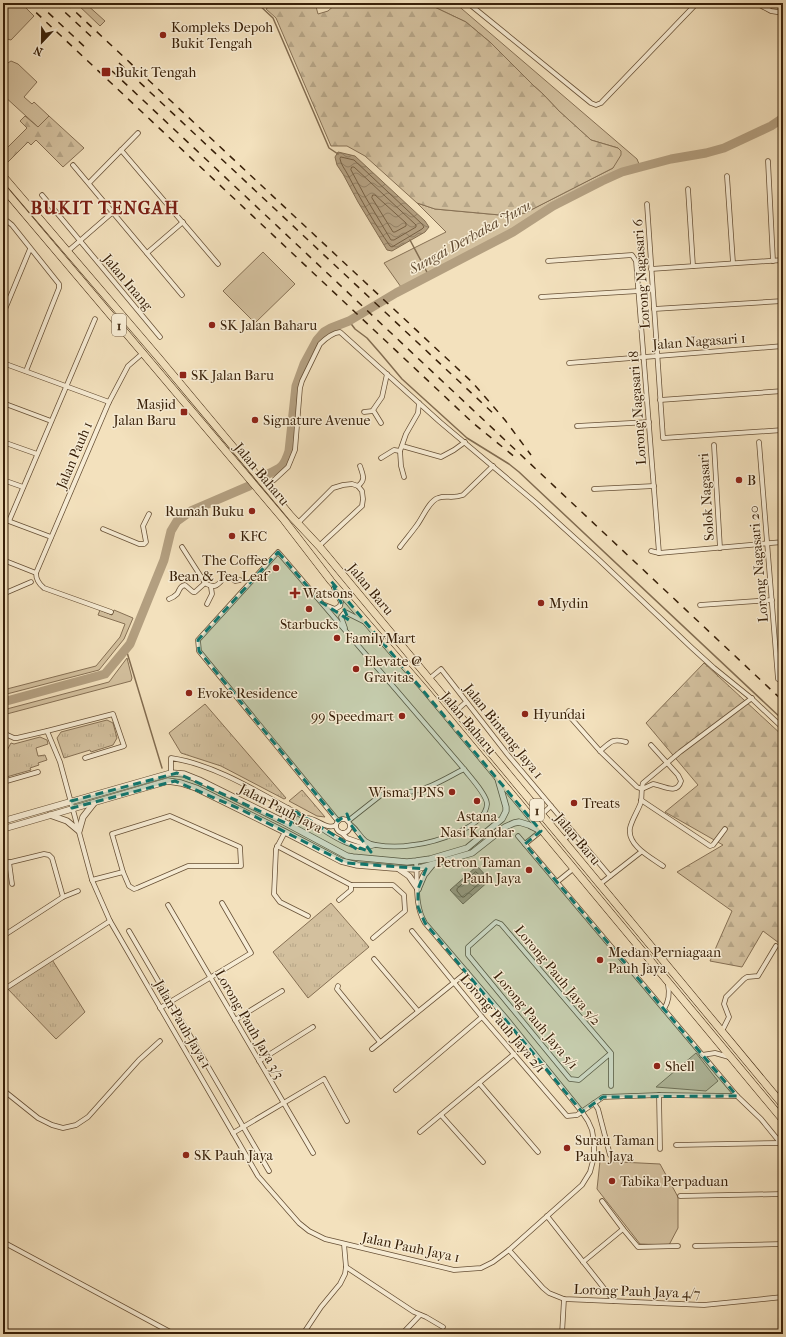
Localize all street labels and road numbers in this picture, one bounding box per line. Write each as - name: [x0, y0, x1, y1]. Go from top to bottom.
- street label: Lorong Nagasari 6: [629, 218, 654, 329]
- street label: Jalan Inang: [98, 250, 157, 314]
- road number: 1: [112, 314, 126, 336]
- street label: Jalan Nagasari 1: [651, 330, 746, 353]
- street label: Lorong Nagasari 18: [625, 350, 650, 466]
- street label: Jalan Pauh 1: [52, 419, 96, 492]
- street label: Jalan Baharu: [230, 439, 293, 509]
- street label: Solok Nagasari: [695, 453, 718, 541]
- street label: Lorong Nagasari 20: [745, 505, 772, 623]
- street label: Jalan Baru: [343, 559, 397, 619]
- street label: Jalan Bintang Jaya 1: [459, 680, 547, 782]
- street label: Jalan Baharu: [437, 688, 500, 758]
- street label: Jalan Pauh Jaya: [235, 780, 326, 837]
- road number: 1: [530, 799, 544, 821]
- street label: Jalan Baru: [550, 809, 604, 869]
- street label: Lorong Pauh Jaya 5/2: [511, 922, 604, 1029]
- street label: Lorong Pauh Jaya 3/3: [211, 967, 288, 1082]
- street label: Lorong Pauh Jaya 5/1: [490, 968, 582, 1073]
- street label: Lorong Pauh Jaya 2/1: [456, 970, 549, 1076]
- street label: Jalan Pauh Jaya 1: [150, 976, 215, 1072]
- street label: Jalan Pauh Jaya 1: [360, 1229, 461, 1266]
- street label: Lorong Pauh Jaya 4/7: [573, 1281, 701, 1302]

